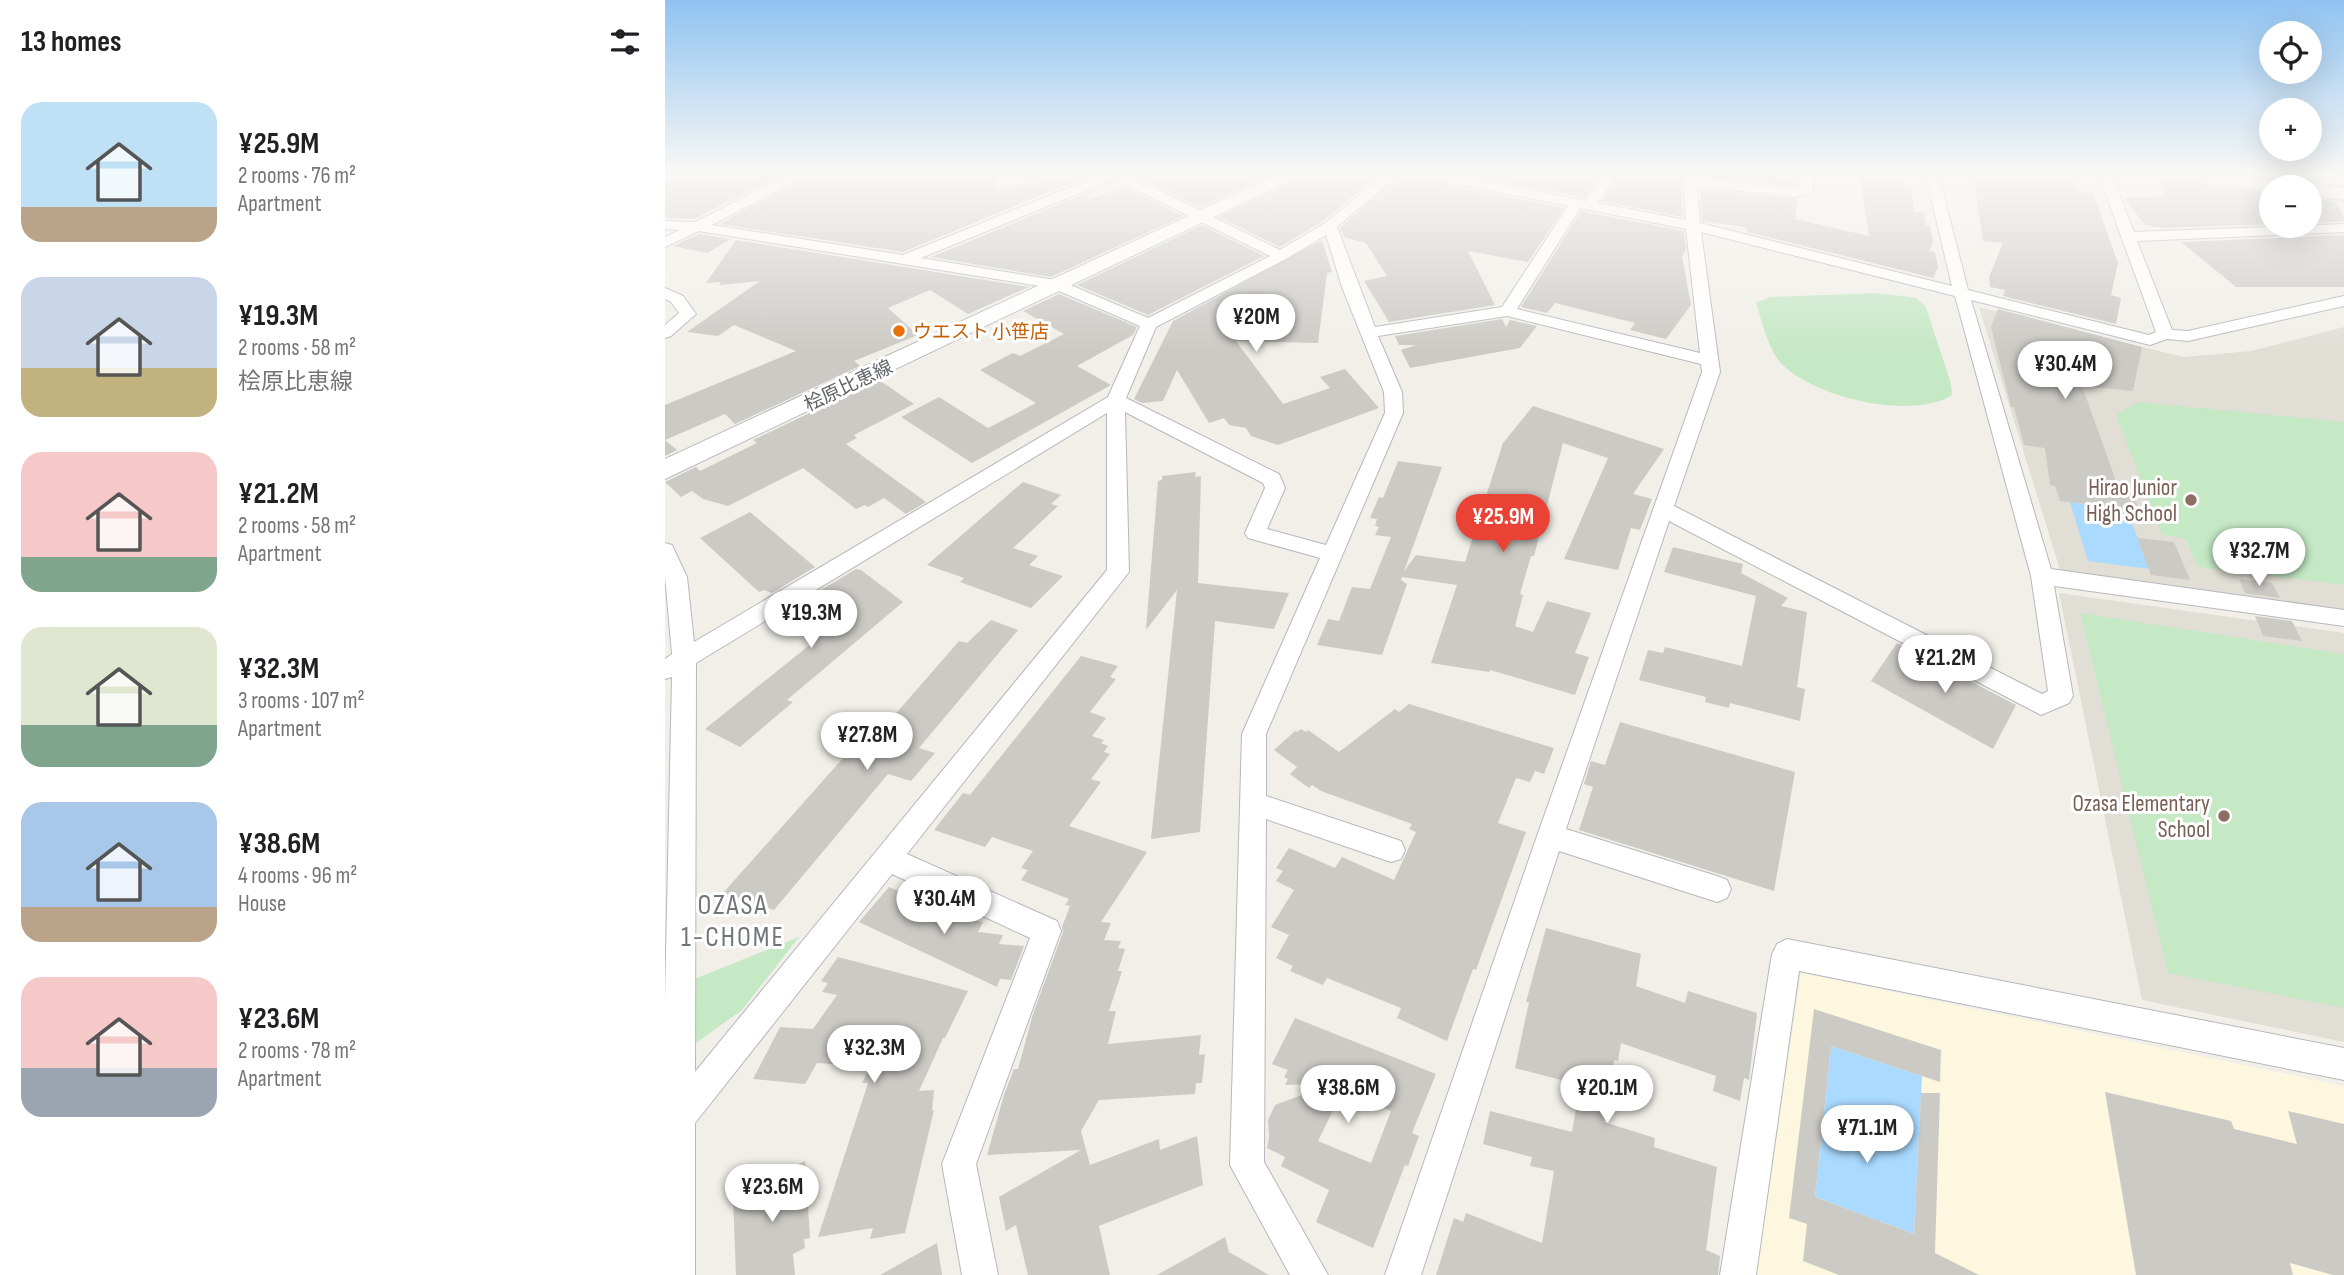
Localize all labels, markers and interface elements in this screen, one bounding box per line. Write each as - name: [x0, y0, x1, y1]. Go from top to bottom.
- map controls: [2259, 21, 2322, 238]
- button: locate: [2259, 21, 2322, 84]
- icon: filters: [606, 23, 644, 61]
- text: 13 homes: [21, 24, 122, 60]
- button: +: [2259, 98, 2322, 161]
- text: ¥25.9M: [238, 126, 319, 162]
- icon: home: [77, 130, 161, 214]
- text: 2 rooms · 76 m²: [238, 162, 356, 190]
- button: −: [2259, 175, 2322, 238]
- text: Apartment: [238, 190, 322, 218]
- pin: ¥20M: [1215, 294, 1297, 354]
- text: ¥19.3M: [238, 298, 318, 334]
- text: ¥20M: [1232, 303, 1280, 331]
- icon: home: [77, 305, 161, 389]
- place label: ウエスト 小笹店: [913, 321, 1049, 344]
- marker: ウエスト 小笹店: [891, 323, 907, 339]
- text: 2 rooms · 58 m²: [238, 334, 356, 362]
- pin: ¥30.4M: [2008, 342, 2122, 401]
- text: ¥30.4M: [2033, 350, 2097, 378]
- street label: 桧原比恵線: [801, 356, 897, 417]
- text: 桧原比恵線: [238, 368, 353, 396]
- place label: Hirao Junior High School: [2086, 474, 2177, 528]
- text: ¥21.2M: [238, 476, 319, 512]
- icon: home: [77, 480, 161, 564]
- marker: Hirao Junior High School: [2183, 492, 2199, 508]
- pin: ¥25.9M: [1446, 494, 1560, 554]
- text: ¥25.9M: [1472, 503, 1534, 531]
- text: 2 rooms · 58 m²: [238, 512, 356, 540]
- pin: ¥32.7M: [2202, 528, 2316, 588]
- text: ¥32.7M: [2228, 537, 2290, 565]
- text: Apartment: [238, 540, 322, 568]
- pin: ¥19.3M: [754, 590, 868, 650]
- text: ¥19.3M: [780, 599, 842, 627]
- pin: ¥21.2M: [1888, 636, 2002, 695]
- text: ¥21.2M: [1914, 644, 1976, 672]
- text: ¥32.3M: [238, 651, 319, 687]
- icon: home: [77, 655, 161, 739]
- text: 3 rooms · 107 m²: [238, 687, 365, 715]
- pin: ¥27.8M: [810, 712, 924, 772]
- text: Apartment: [238, 715, 322, 743]
- text: ¥27.8M: [837, 721, 897, 749]
- place label: Ozasa Elementary School: [2072, 790, 2210, 844]
- marker: Ozasa Elementary School: [2216, 808, 2232, 824]
- text: ¥38.6M: [238, 826, 320, 862]
- icon: home: [77, 830, 161, 914]
- text: 4 rooms · 96 m²: [238, 862, 357, 890]
- pin: ¥30.4M: [887, 876, 1001, 936]
- text: ¥30.4M: [912, 885, 976, 913]
- district label: OZASA 1-CHOME: [681, 889, 785, 954]
- text: House: [238, 890, 286, 918]
- text: ¥23.6M: [238, 1001, 319, 1037]
- icon: home: [77, 1005, 161, 1089]
- pin: ¥32.3M: [817, 1026, 931, 1085]
- text: ¥32.3M: [843, 1034, 905, 1062]
- text: 2 rooms · 78 m²: [238, 1037, 356, 1065]
- text: Apartment: [238, 1065, 322, 1093]
- pin: ¥38.6M: [1291, 1066, 1405, 1125]
- pin: ¥20.1M: [1550, 1066, 1664, 1125]
- text: ¥38.6M: [1316, 1074, 1380, 1102]
- text: ¥20.1M: [1576, 1074, 1638, 1102]
- pin: ¥71.1M: [1810, 1106, 1924, 1165]
- text: ¥71.1M: [1837, 1114, 1897, 1142]
- pin: ¥23.6M: [715, 1164, 829, 1224]
- text: ¥23.6M: [741, 1173, 803, 1201]

